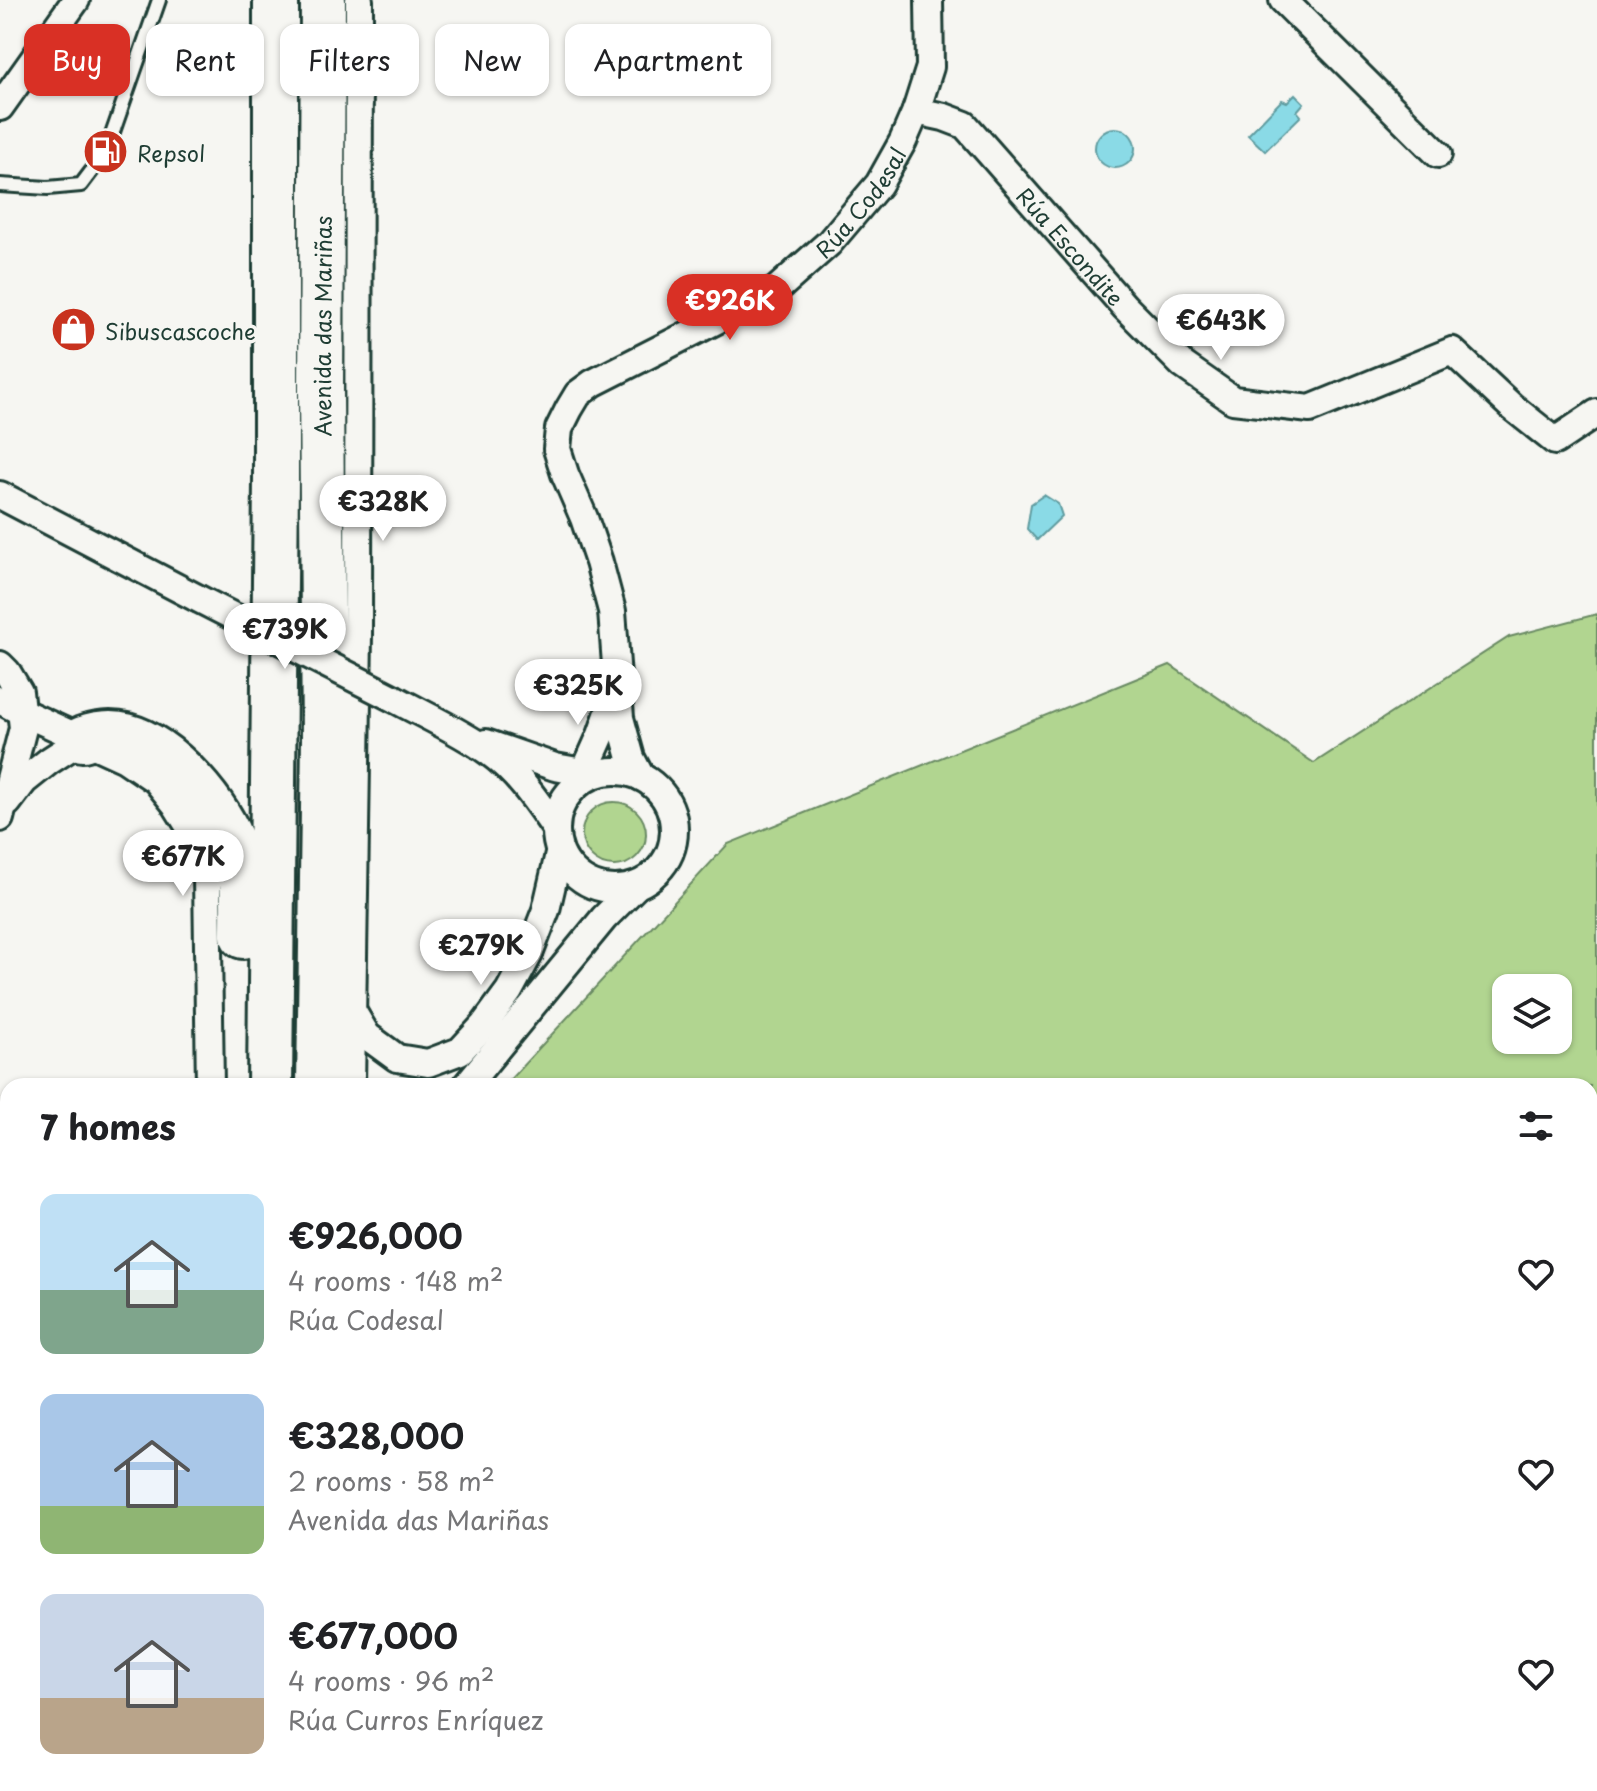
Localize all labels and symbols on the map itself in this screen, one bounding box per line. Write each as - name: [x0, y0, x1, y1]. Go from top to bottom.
- fuel station icon: Repsol: [82, 128, 130, 176]
- place label: Repsol: [137, 136, 205, 169]
- street label: Rúa Codesal: [807, 141, 913, 265]
- street label: Rúa Escondite: [1010, 179, 1133, 312]
- street label: Avenida das Mariñas: [304, 215, 338, 437]
- pin: €926K: [674, 274, 786, 342]
- pin: €643K: [1165, 294, 1277, 362]
- shop icon: Sibuscascoche: [50, 306, 98, 354]
- place label: Sibuscascoche: [105, 314, 256, 347]
- pin: €328K: [327, 475, 439, 543]
- pin: €739K: [229, 603, 341, 671]
- pin: €325K: [522, 659, 634, 727]
- pin: €677K: [127, 830, 239, 898]
- pin: €279K: [425, 919, 537, 987]

